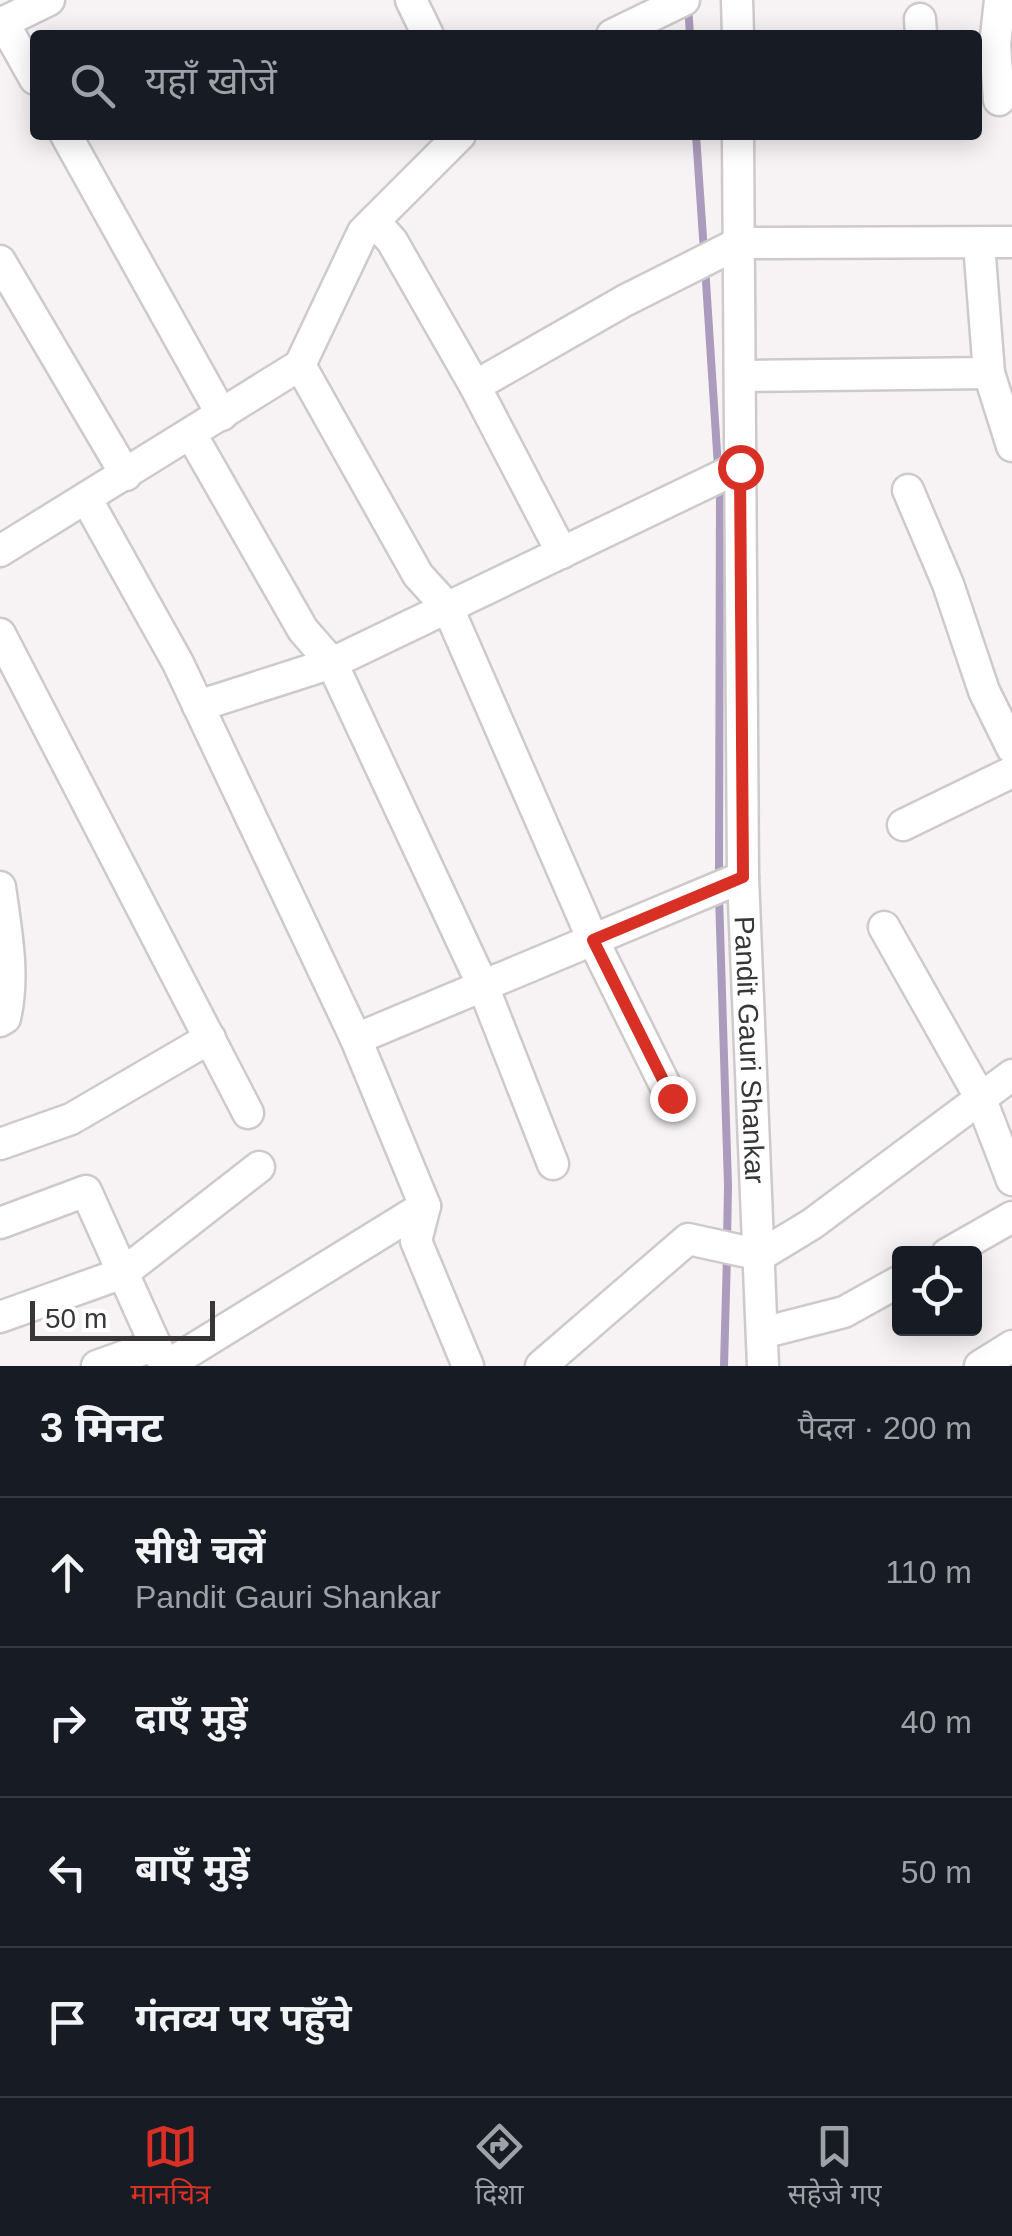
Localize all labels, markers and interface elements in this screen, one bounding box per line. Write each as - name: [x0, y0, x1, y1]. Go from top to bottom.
- search box: [30, 30, 982, 140]
- icon: search: [65, 58, 120, 113]
- text: यहाँ खोजें: [145, 60, 277, 102]
- route start: [718, 445, 764, 491]
- street label: Pandit Gauri Shankar: [729, 915, 771, 1184]
- route end: [650, 1076, 696, 1122]
- map controls: [892, 1246, 982, 1336]
- button: locate: [892, 1246, 982, 1336]
- scale bar: [30, 1296, 215, 1340]
- text: 50 m: [45, 1303, 107, 1334]
- text: 3 मिनट: [40, 1404, 163, 1451]
- text: पैदल · 200 m: [798, 1410, 972, 1446]
- text: सीधे चलें: [135, 1529, 265, 1571]
- icon: ahead: [40, 1545, 95, 1600]
- text: 110 m: [885, 1554, 972, 1590]
- text: Pandit Gauri Shankar: [135, 1579, 441, 1615]
- icon: right: [40, 1695, 95, 1750]
- text: दाएँ मुड़ें: [135, 1697, 248, 1739]
- text: 40 m: [901, 1704, 972, 1740]
- icon: left: [40, 1845, 95, 1900]
- text: बाएँ मुड़ें: [135, 1847, 250, 1889]
- text: 50 m: [901, 1854, 972, 1890]
- icon: arrive: [40, 1995, 95, 2050]
- text: गंतव्य पर पहुँचे: [135, 1997, 351, 2039]
- tab: मानचित्र: [131, 2119, 211, 2215]
- tab: दिशा: [472, 2119, 527, 2215]
- tab: सहेजे गए: [788, 2119, 881, 2215]

